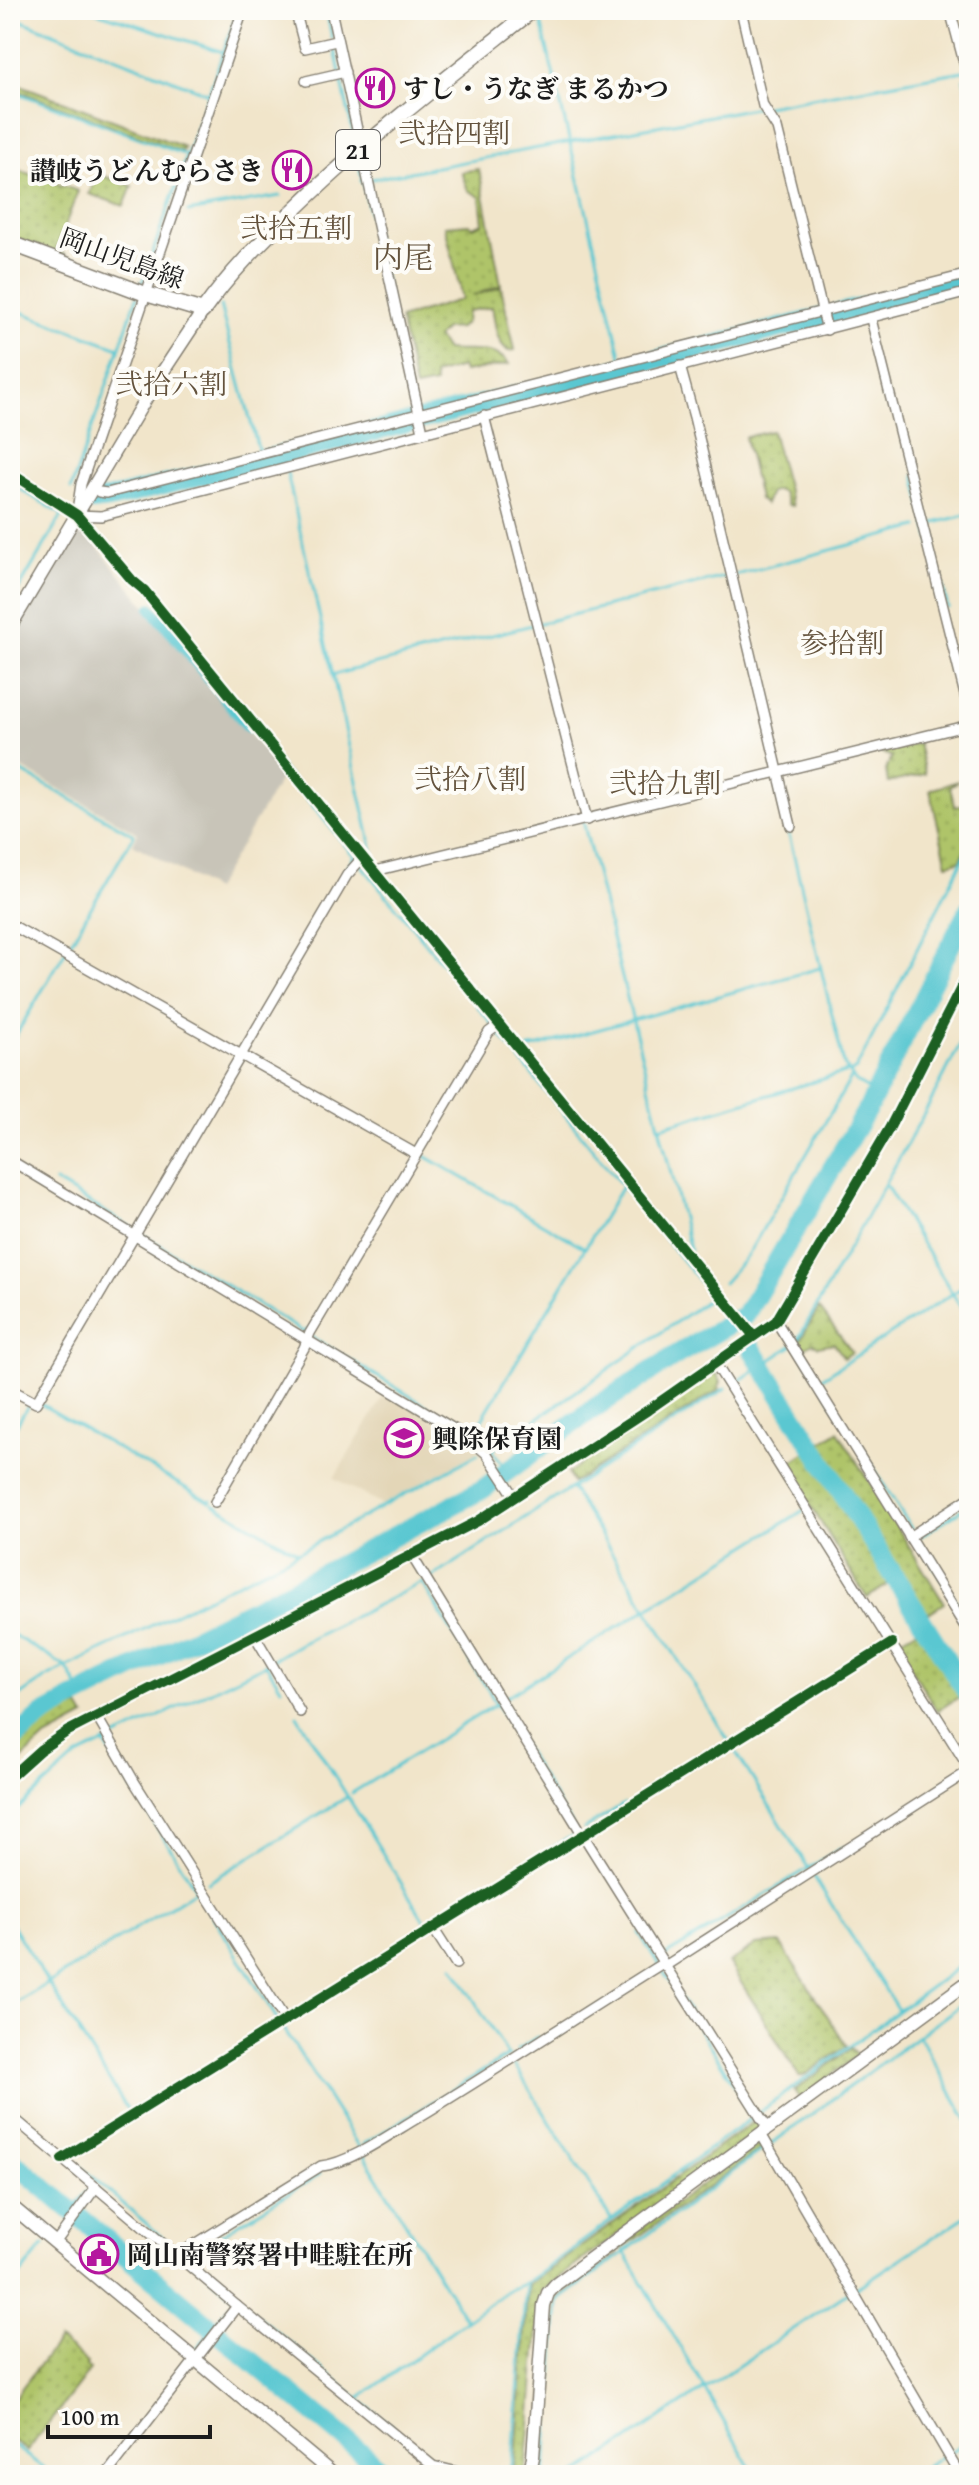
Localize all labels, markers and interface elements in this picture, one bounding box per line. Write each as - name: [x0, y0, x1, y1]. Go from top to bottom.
- restaurant icon: すし・うなぎ まるかつ: [354, 67, 396, 109]
- place label: すし・うなぎ まるかつ: [403, 69, 669, 108]
- district label: 弐拾四割: [398, 112, 510, 153]
- road number: 21: [336, 130, 380, 170]
- restaurant icon: 讃岐うどんむらさき: [271, 149, 313, 191]
- place label: 讃岐うどんむらさき: [30, 151, 264, 190]
- district label: 弐拾五割: [240, 207, 352, 248]
- street label: 岡山児島線: [54, 217, 190, 299]
- district label: 内尾: [373, 235, 433, 279]
- district label: 弐拾六割: [115, 363, 227, 404]
- district label: 参拾割: [800, 622, 884, 663]
- district label: 弐拾八割: [414, 758, 526, 799]
- district label: 弐拾九割: [609, 762, 721, 803]
- school or university icon: 興除保育園: [383, 1417, 425, 1459]
- place label: 興除保育園: [432, 1419, 562, 1458]
- public building icon: 岡山南警察署中畦駐在所: [78, 2233, 120, 2275]
- place label: 岡山南警察署中畦駐在所: [127, 2235, 413, 2274]
- scale bar: [48, 2389, 210, 2439]
- text: 100 m: [60, 2399, 120, 2434]

